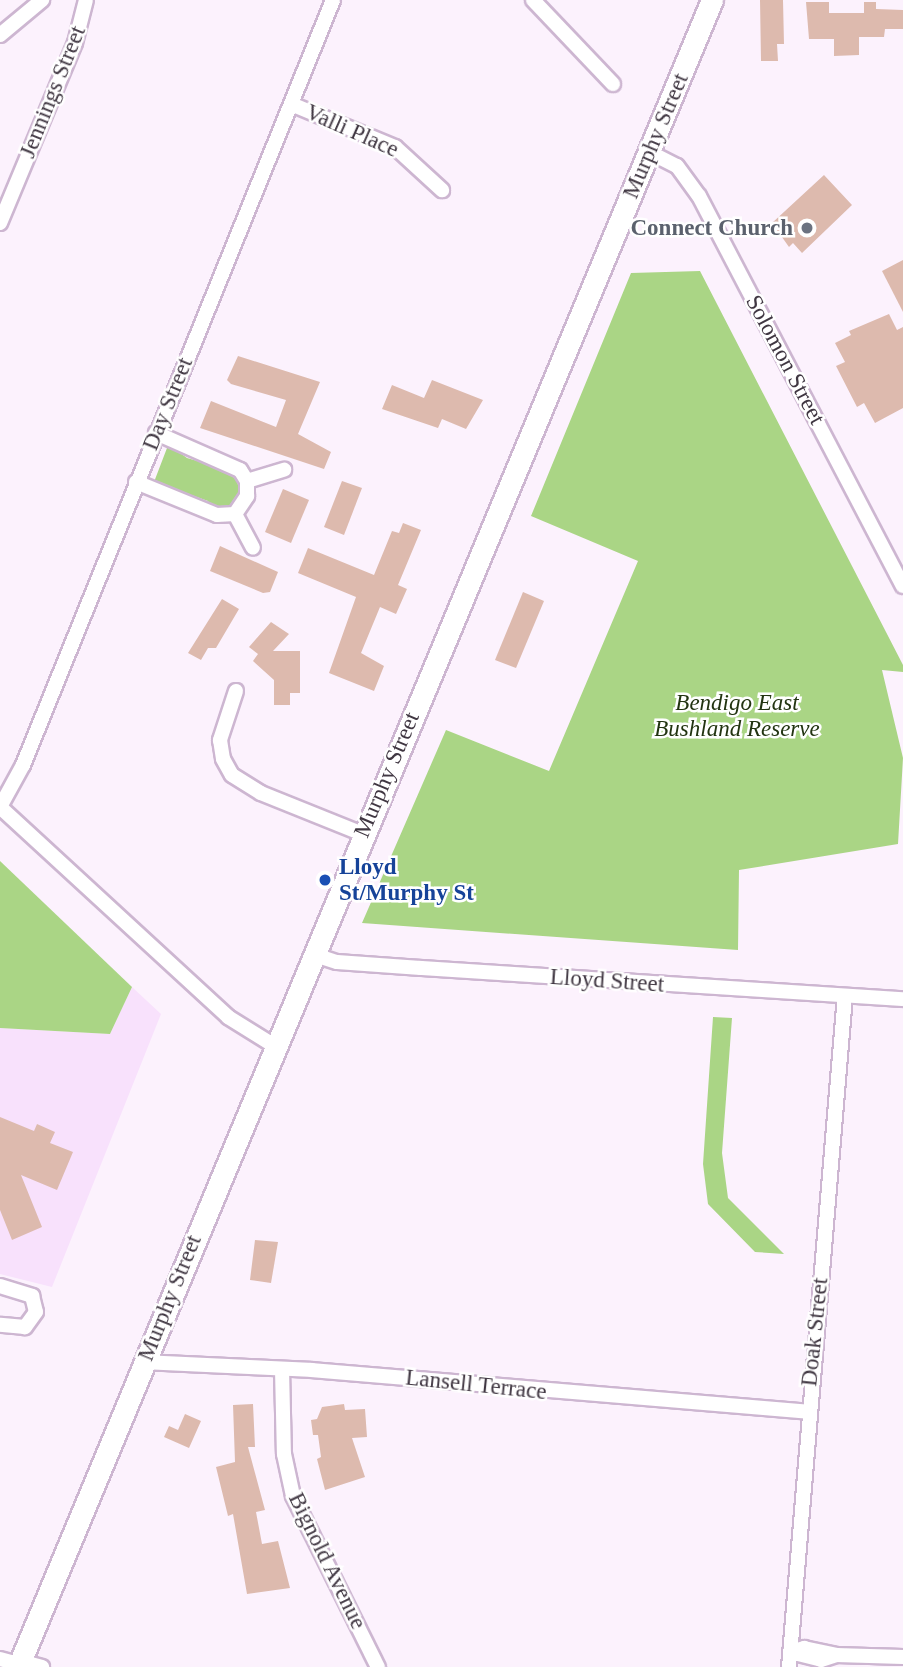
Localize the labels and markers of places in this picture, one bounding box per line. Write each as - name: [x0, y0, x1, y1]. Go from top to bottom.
- place label: Connect Church: [630, 214, 793, 242]
- marker: Connect Church: [799, 220, 815, 236]
- place label: Lloyd St/Murphy St: [339, 853, 474, 907]
- marker: Lloyd St/Murphy St: [317, 872, 333, 888]

